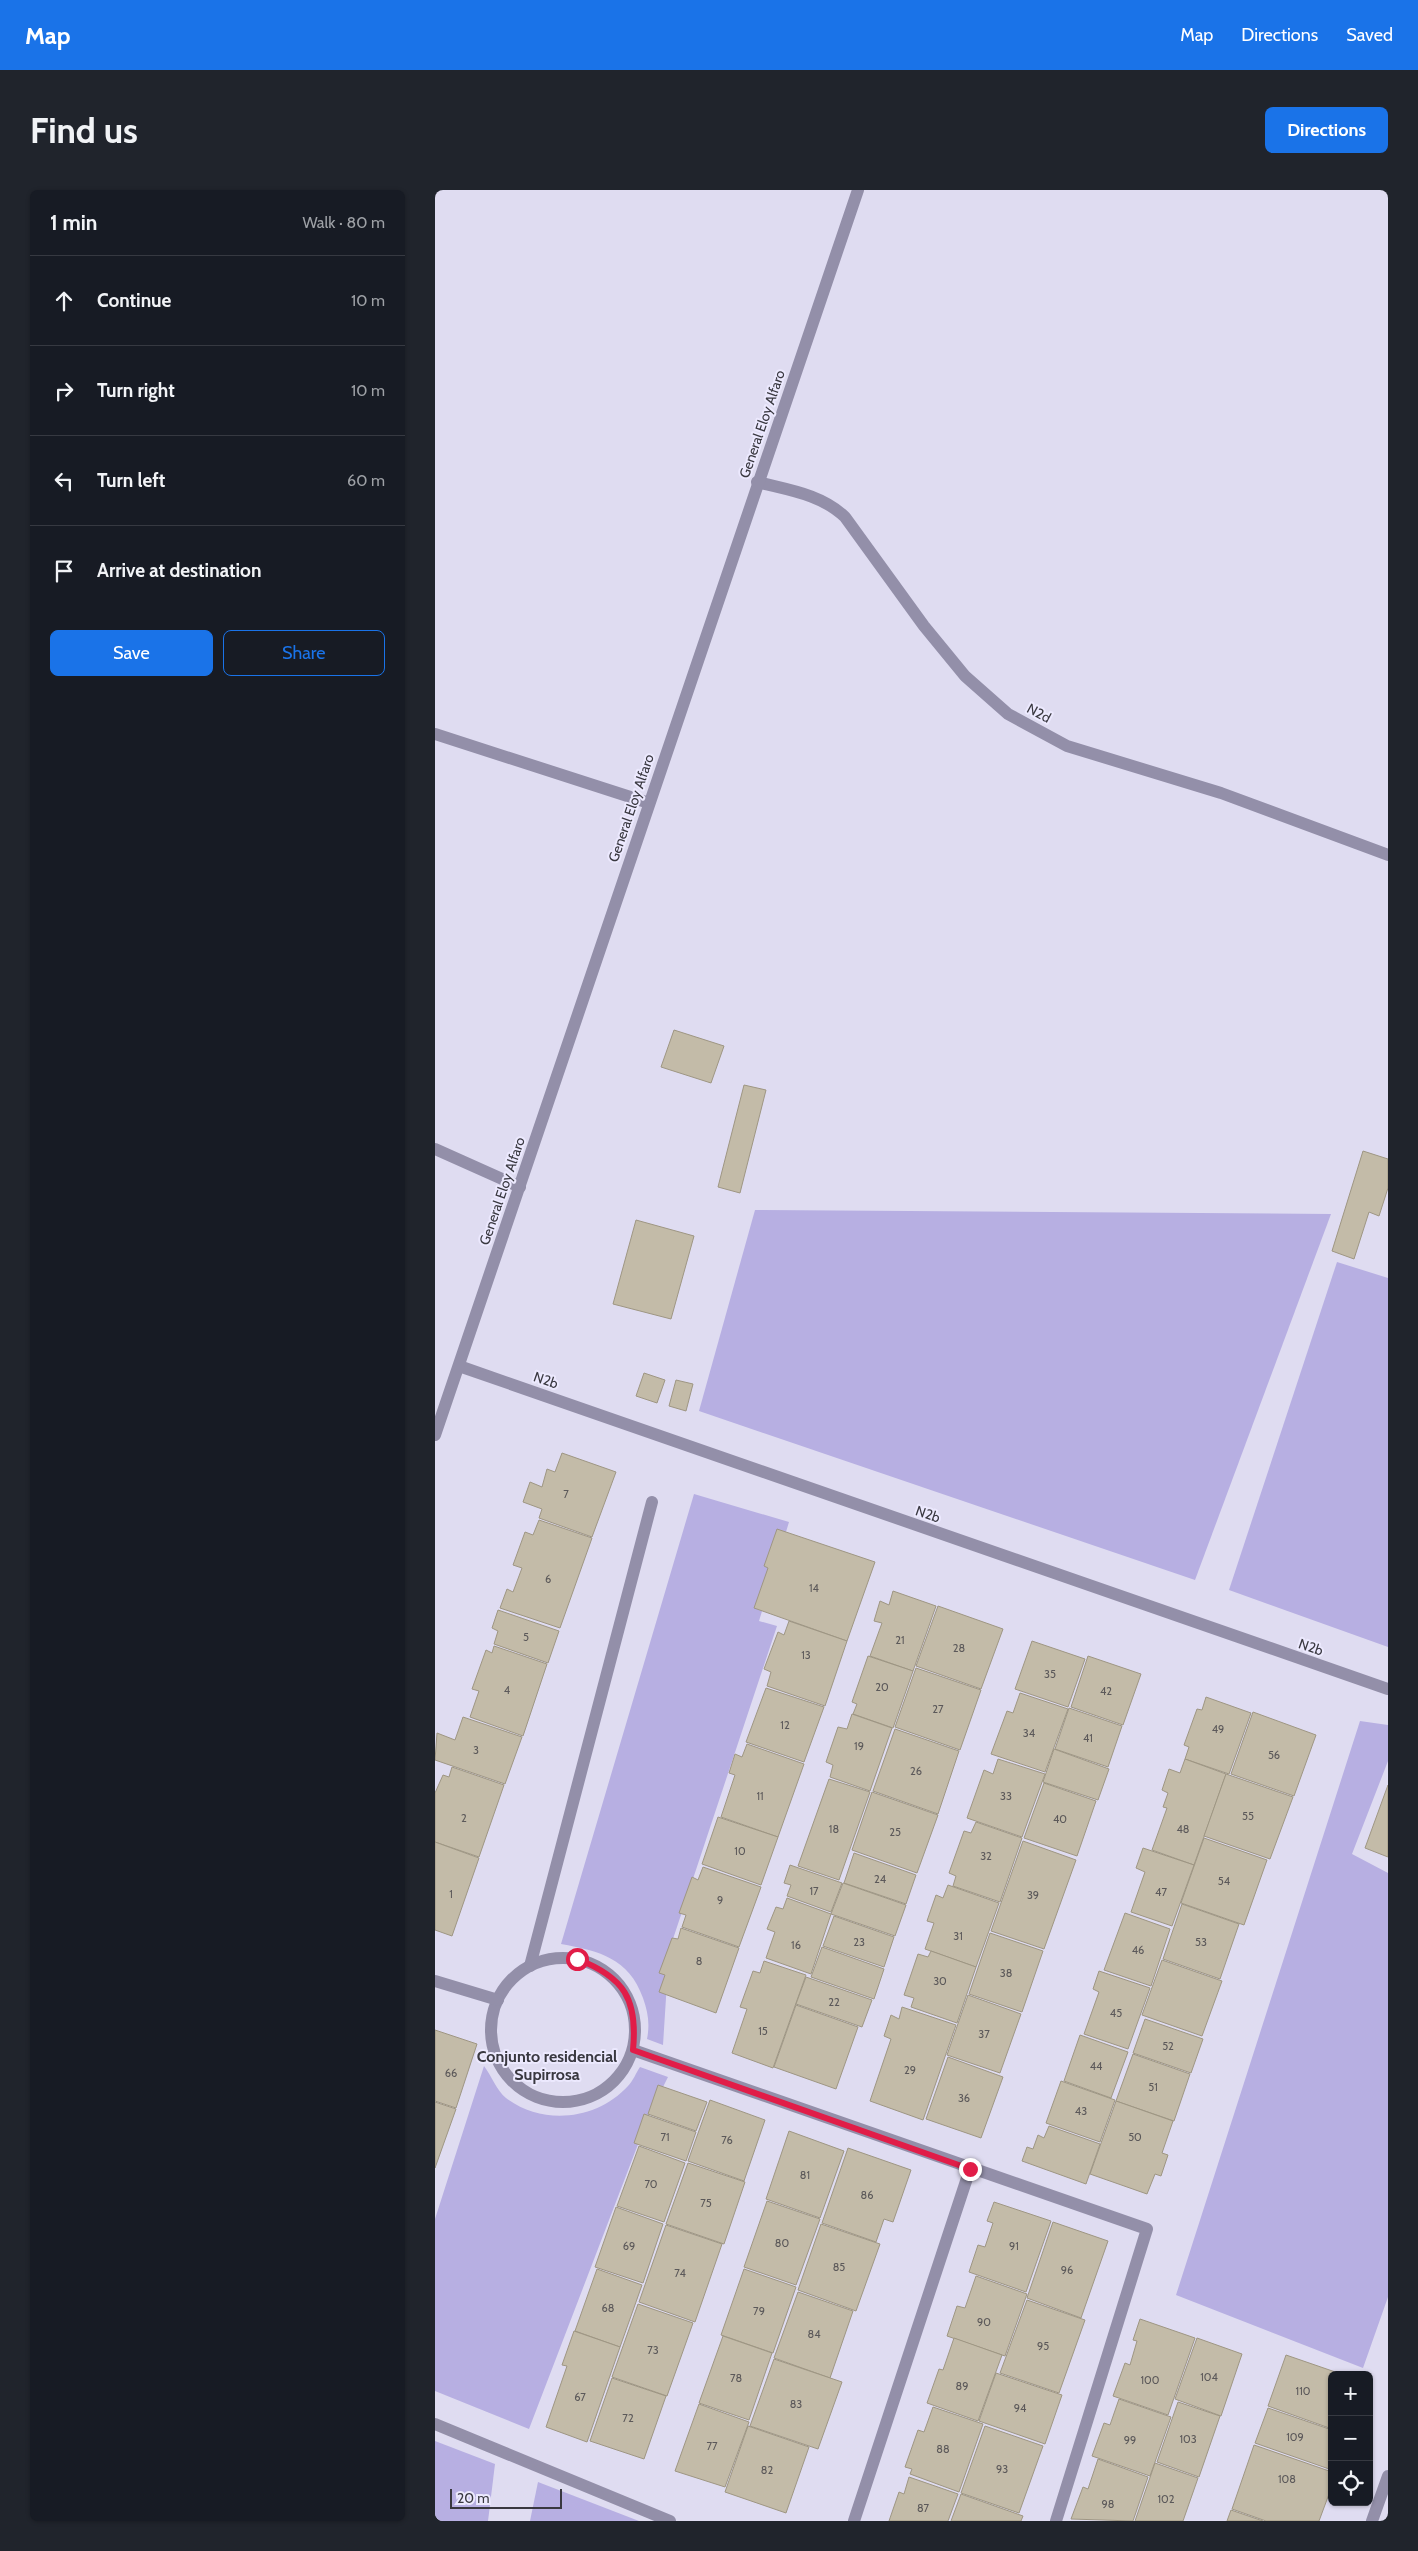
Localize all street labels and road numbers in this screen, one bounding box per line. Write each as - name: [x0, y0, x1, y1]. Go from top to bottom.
- street label: General Eloy Alfaro: [735, 367, 789, 480]
- street label: N2d: [1024, 699, 1054, 727]
- street label: General Eloy Alfaro: [604, 751, 658, 864]
- street label: General Eloy Alfaro: [475, 1134, 529, 1247]
- street label: N2b: [531, 1367, 561, 1393]
- street label: N2b: [913, 1501, 943, 1527]
- street label: N2b: [1296, 1634, 1326, 1660]

